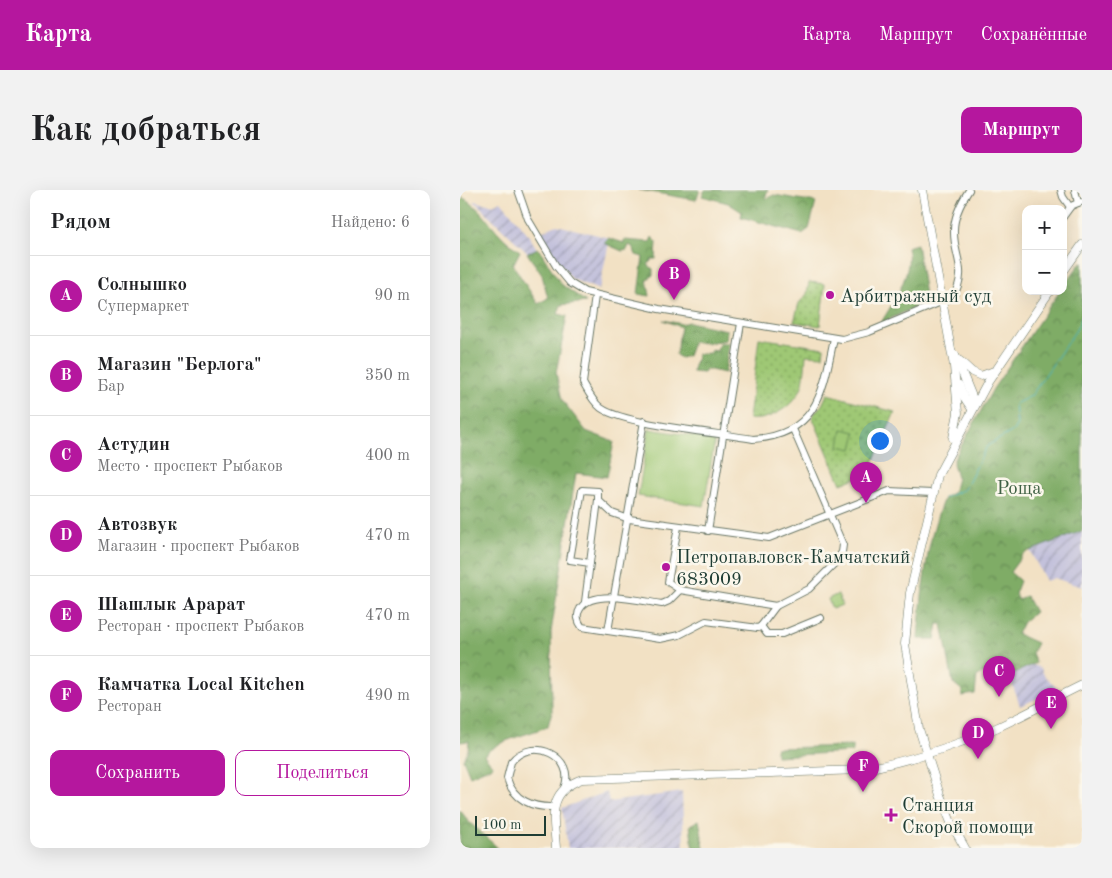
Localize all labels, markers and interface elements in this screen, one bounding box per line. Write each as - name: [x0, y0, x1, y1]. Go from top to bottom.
- text: Карта: [25, 23, 92, 47]
- text: Карта: [802, 26, 851, 44]
- text: Маршрут: [879, 26, 953, 44]
- text: Сохранённые: [981, 26, 1087, 44]
- button: Маршрут: [961, 107, 1082, 153]
- text: Как добраться: [30, 113, 261, 148]
- map controls: [1022, 205, 1067, 295]
- button: +: [1022, 205, 1067, 250]
- text: Рядом: [50, 212, 111, 233]
- text: Найдено: 6: [331, 215, 410, 231]
- button: −: [1022, 250, 1067, 295]
- pin: B: [658, 259, 690, 300]
- text: Солнышко: [97, 276, 187, 295]
- text: A: [60, 288, 72, 304]
- text: 90 m: [374, 288, 410, 304]
- place label: Арбитражный суд: [840, 288, 992, 307]
- marker: Арбитражный суд: [824, 289, 836, 301]
- text: Супермаркет: [97, 299, 189, 315]
- text: Магазин "Берлога": [97, 356, 262, 375]
- text: B: [60, 368, 72, 384]
- text: 350 m: [365, 368, 410, 384]
- text: Бар: [97, 379, 125, 395]
- your location: [867, 428, 893, 454]
- text: Астудин: [97, 436, 170, 455]
- text: C: [61, 448, 71, 464]
- text: 400 m: [365, 448, 410, 464]
- text: Место · проспект Рыбаков: [97, 459, 283, 475]
- pin: A: [850, 462, 882, 503]
- park label: Роща: [996, 480, 1042, 499]
- text: Автозвук: [97, 516, 177, 535]
- text: D: [60, 528, 72, 544]
- text: 470 m: [365, 528, 410, 544]
- text: Магазин · проспект Рыбаков: [97, 539, 300, 555]
- place label: Петропавловск-Камчатский 683009: [676, 549, 910, 590]
- marker: Петропавловск-Камчатский 683009: [660, 561, 672, 573]
- text: Шашлык Арарат: [97, 596, 245, 615]
- text: E: [60, 608, 72, 624]
- text: 470 m: [365, 608, 410, 624]
- text: Ресторан · проспект Рыбаков: [97, 619, 304, 635]
- pin: C: [983, 656, 1015, 697]
- text: Камчатка Local Kitchen: [97, 676, 305, 695]
- text: F: [61, 688, 71, 704]
- text: 490 m: [365, 688, 410, 704]
- pin: E: [1035, 688, 1067, 729]
- text: Ресторан: [97, 699, 162, 715]
- pin: D: [962, 718, 994, 759]
- button: Сохранить: [50, 750, 225, 796]
- button: Поделиться: [235, 750, 410, 796]
- pin: F: [847, 751, 879, 792]
- place label: Станция Скорой помощи: [902, 797, 1033, 838]
- marker: Станция Скорой помощи: [884, 808, 898, 822]
- scale bar: [475, 813, 546, 836]
- text: 100 m: [482, 818, 521, 832]

